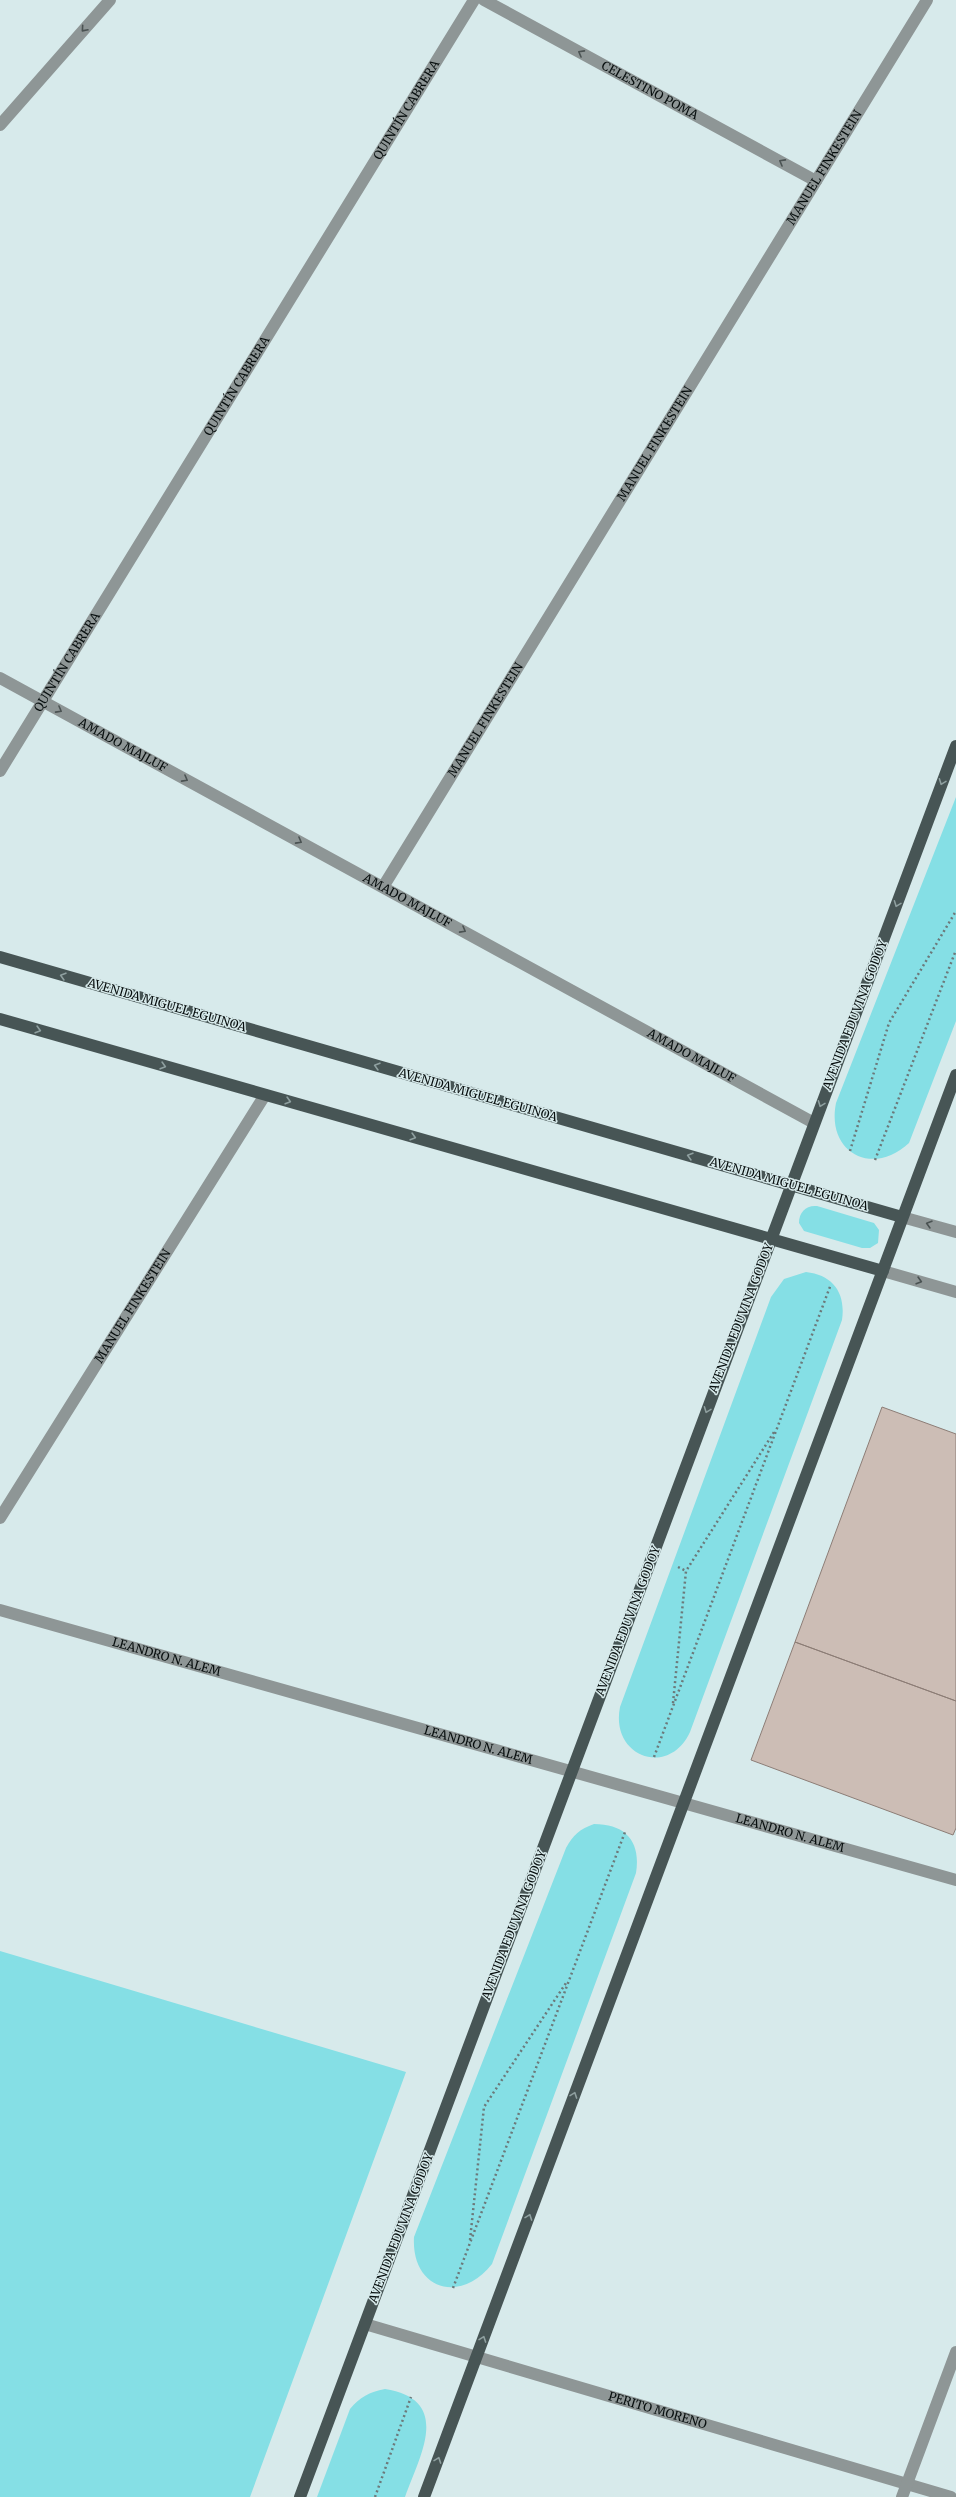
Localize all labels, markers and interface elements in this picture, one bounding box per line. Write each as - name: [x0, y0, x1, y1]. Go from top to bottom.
- one-way arrow: [82, 25, 89, 32]
- one-way arrow: [578, 51, 586, 58]
- street label: QUINTÍN CABRERA: [370, 57, 443, 162]
- street label: CELESTINO POMA: [599, 58, 702, 123]
- street label: MANUEL FINKESTEIN: [783, 107, 865, 227]
- one-way arrow: [779, 159, 786, 167]
- street label: QUINTÍN CABRERA: [200, 333, 273, 438]
- street label: MANUEL FINKESTEIN: [614, 383, 696, 503]
- street label: QUINTÍN CABRERA: [30, 609, 103, 714]
- street label: MANUEL FINKESTEIN: [444, 659, 526, 780]
- one-way arrow: [55, 705, 62, 713]
- street label: AMADO MAJLUF: [75, 714, 171, 775]
- one-way arrow: [181, 774, 188, 782]
- one-way arrow: [939, 779, 947, 786]
- one-way arrow: [295, 837, 302, 844]
- street label: AMADO MAJLUF: [360, 869, 455, 931]
- one-way arrow: [893, 901, 901, 908]
- one-way arrow: [458, 926, 466, 933]
- street label: AVENIDA EDUVINA GODOY: [819, 938, 890, 1093]
- one-way arrow: [60, 972, 67, 981]
- street label: AVENIDA MIGUEL EGUINOA: [85, 974, 249, 1035]
- one-way arrow: [34, 1025, 41, 1034]
- street label: AMADO MAJLUF: [644, 1025, 739, 1086]
- one-way arrow: [159, 1061, 166, 1070]
- one-way arrow: [373, 1062, 380, 1071]
- street label: AVENIDA MIGUEL EGUINOA: [396, 1064, 560, 1125]
- one-way arrow: [284, 1096, 291, 1105]
- one-way arrow: [818, 1101, 826, 1108]
- one-way arrow: [409, 1132, 416, 1141]
- one-way arrow: [687, 1152, 694, 1161]
- street label: AVENIDA MIGUEL EGUINOA: [707, 1153, 871, 1214]
- one-way arrow: [926, 1220, 933, 1229]
- street label: AVENIDA EDUVINA GODOY: [705, 1241, 776, 1396]
- street label: MANUEL FINKESTEIN: [91, 1246, 174, 1366]
- one-way arrow: [916, 1276, 923, 1285]
- one-way arrow: [703, 1406, 712, 1413]
- street label: AVENIDA EDUVINA GODOY: [592, 1544, 663, 1699]
- street label: LEANDRO N. ALEM: [111, 1634, 223, 1679]
- street label: LEANDRO N. ALEM: [422, 1722, 535, 1767]
- street label: LEANDRO N. ALEM: [734, 1810, 846, 1855]
- street label: AVENIDA EDUVINA GODOY: [478, 1848, 549, 2003]
- one-way arrow: [570, 2092, 578, 2099]
- street label: AVENIDA EDUVINA GODOY: [365, 2151, 436, 2306]
- one-way arrow: [524, 2213, 533, 2220]
- one-way arrow: [479, 2335, 487, 2342]
- street label: PERITO MORENO: [607, 2388, 709, 2432]
- one-way arrow: [433, 2457, 442, 2464]

